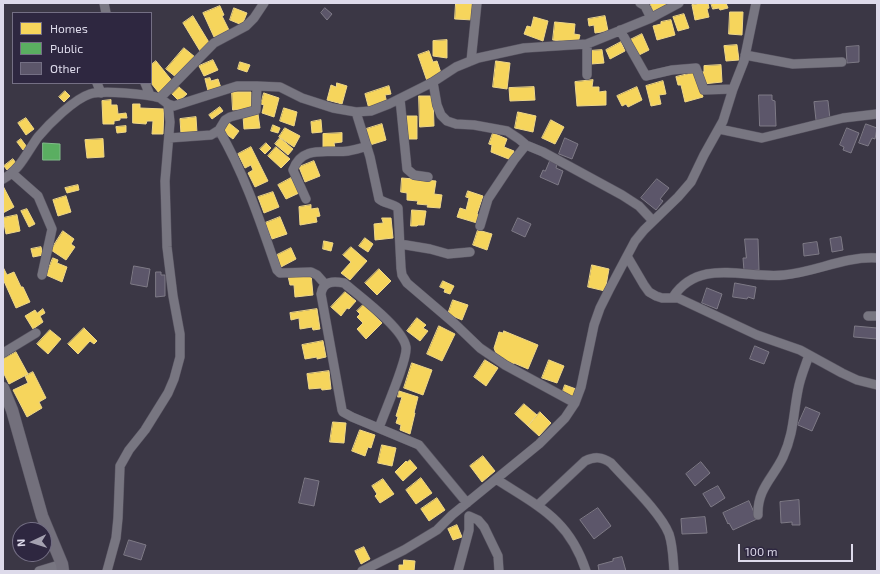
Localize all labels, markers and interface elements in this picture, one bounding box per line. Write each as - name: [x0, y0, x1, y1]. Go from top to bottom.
- legend: [12, 12, 152, 84]
- text: Homes: [50, 21, 88, 35]
- text: Public: [50, 41, 83, 55]
- text: Other: [50, 61, 81, 75]
- north arrow: [12, 522, 52, 562]
- scale bar: [740, 536, 855, 562]
- text: N: [14, 538, 27, 547]
- text: 100 m: [745, 544, 777, 558]

